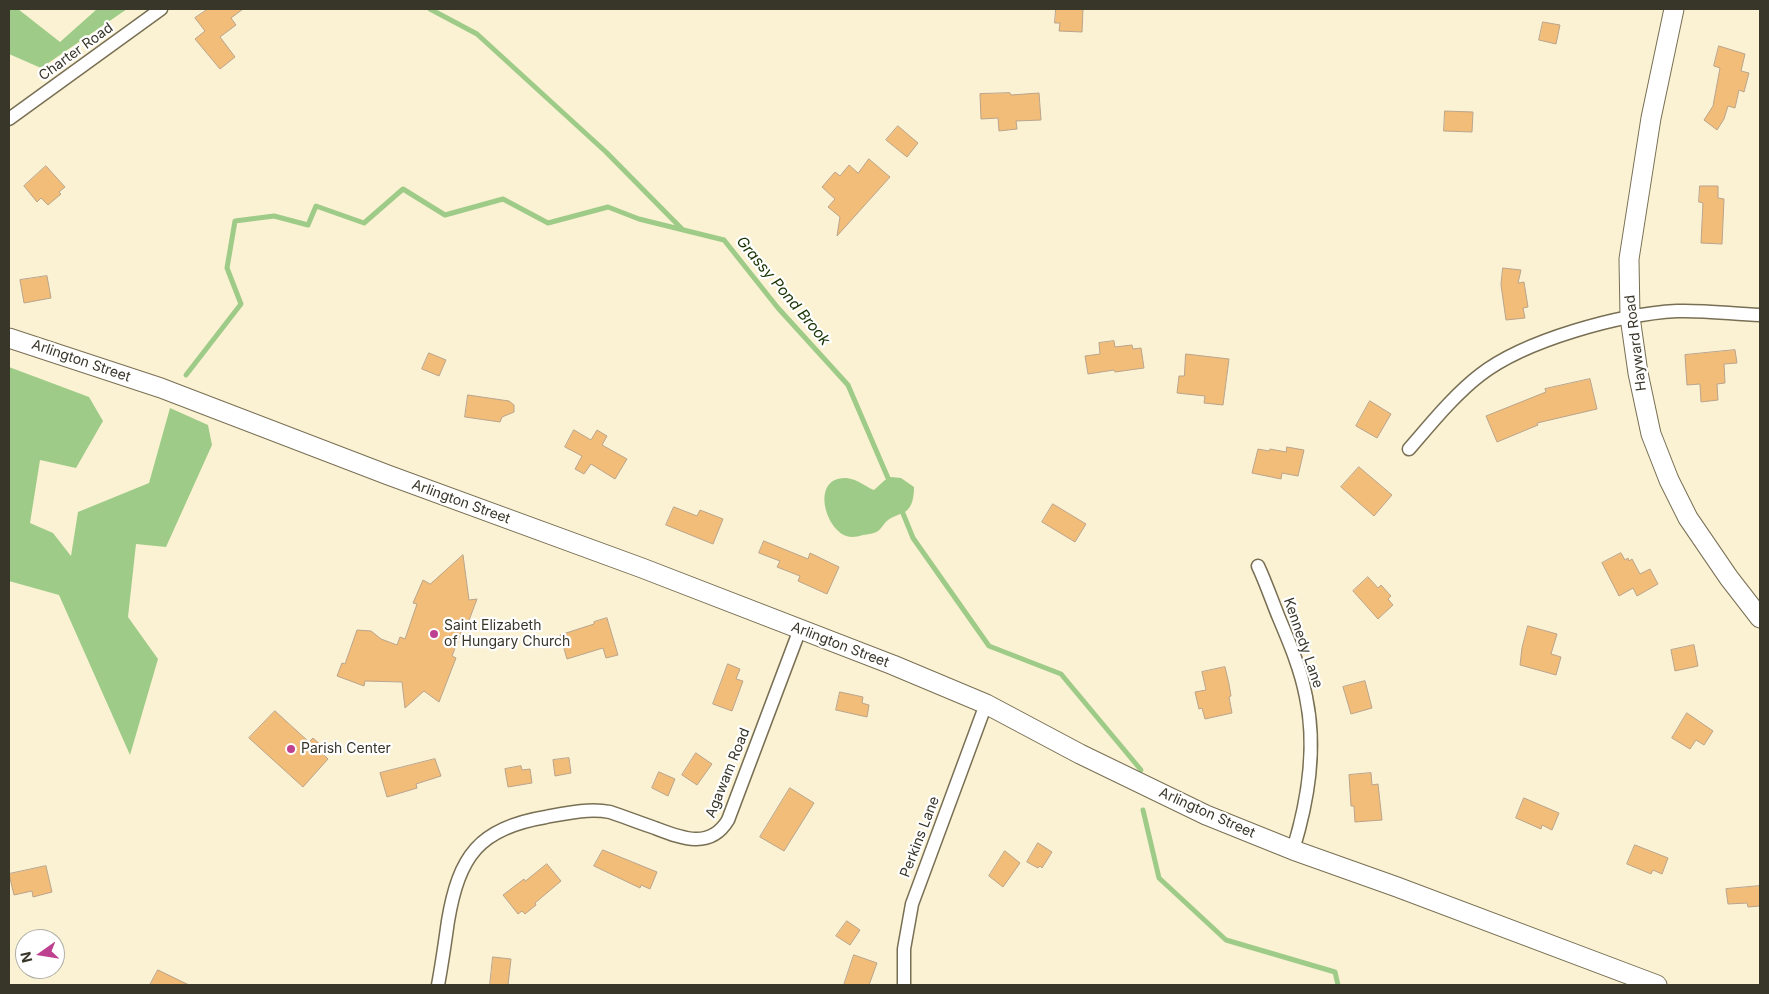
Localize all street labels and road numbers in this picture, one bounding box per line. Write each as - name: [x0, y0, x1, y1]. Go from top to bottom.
- street label: Charter Road: [36, 20, 116, 84]
- street label: Hayward Road: [1622, 294, 1650, 392]
- street label: Arlington Street: [29, 336, 133, 386]
- street label: Arlington Street: [410, 476, 512, 528]
- street label: Kennedy Lane: [1280, 596, 1326, 690]
- street label: Arlington Street: [789, 619, 891, 671]
- street label: Agawam Road: [702, 726, 754, 820]
- street label: Arlington Street: [1156, 784, 1258, 842]
- street label: Perkins Lane: [897, 794, 943, 880]

